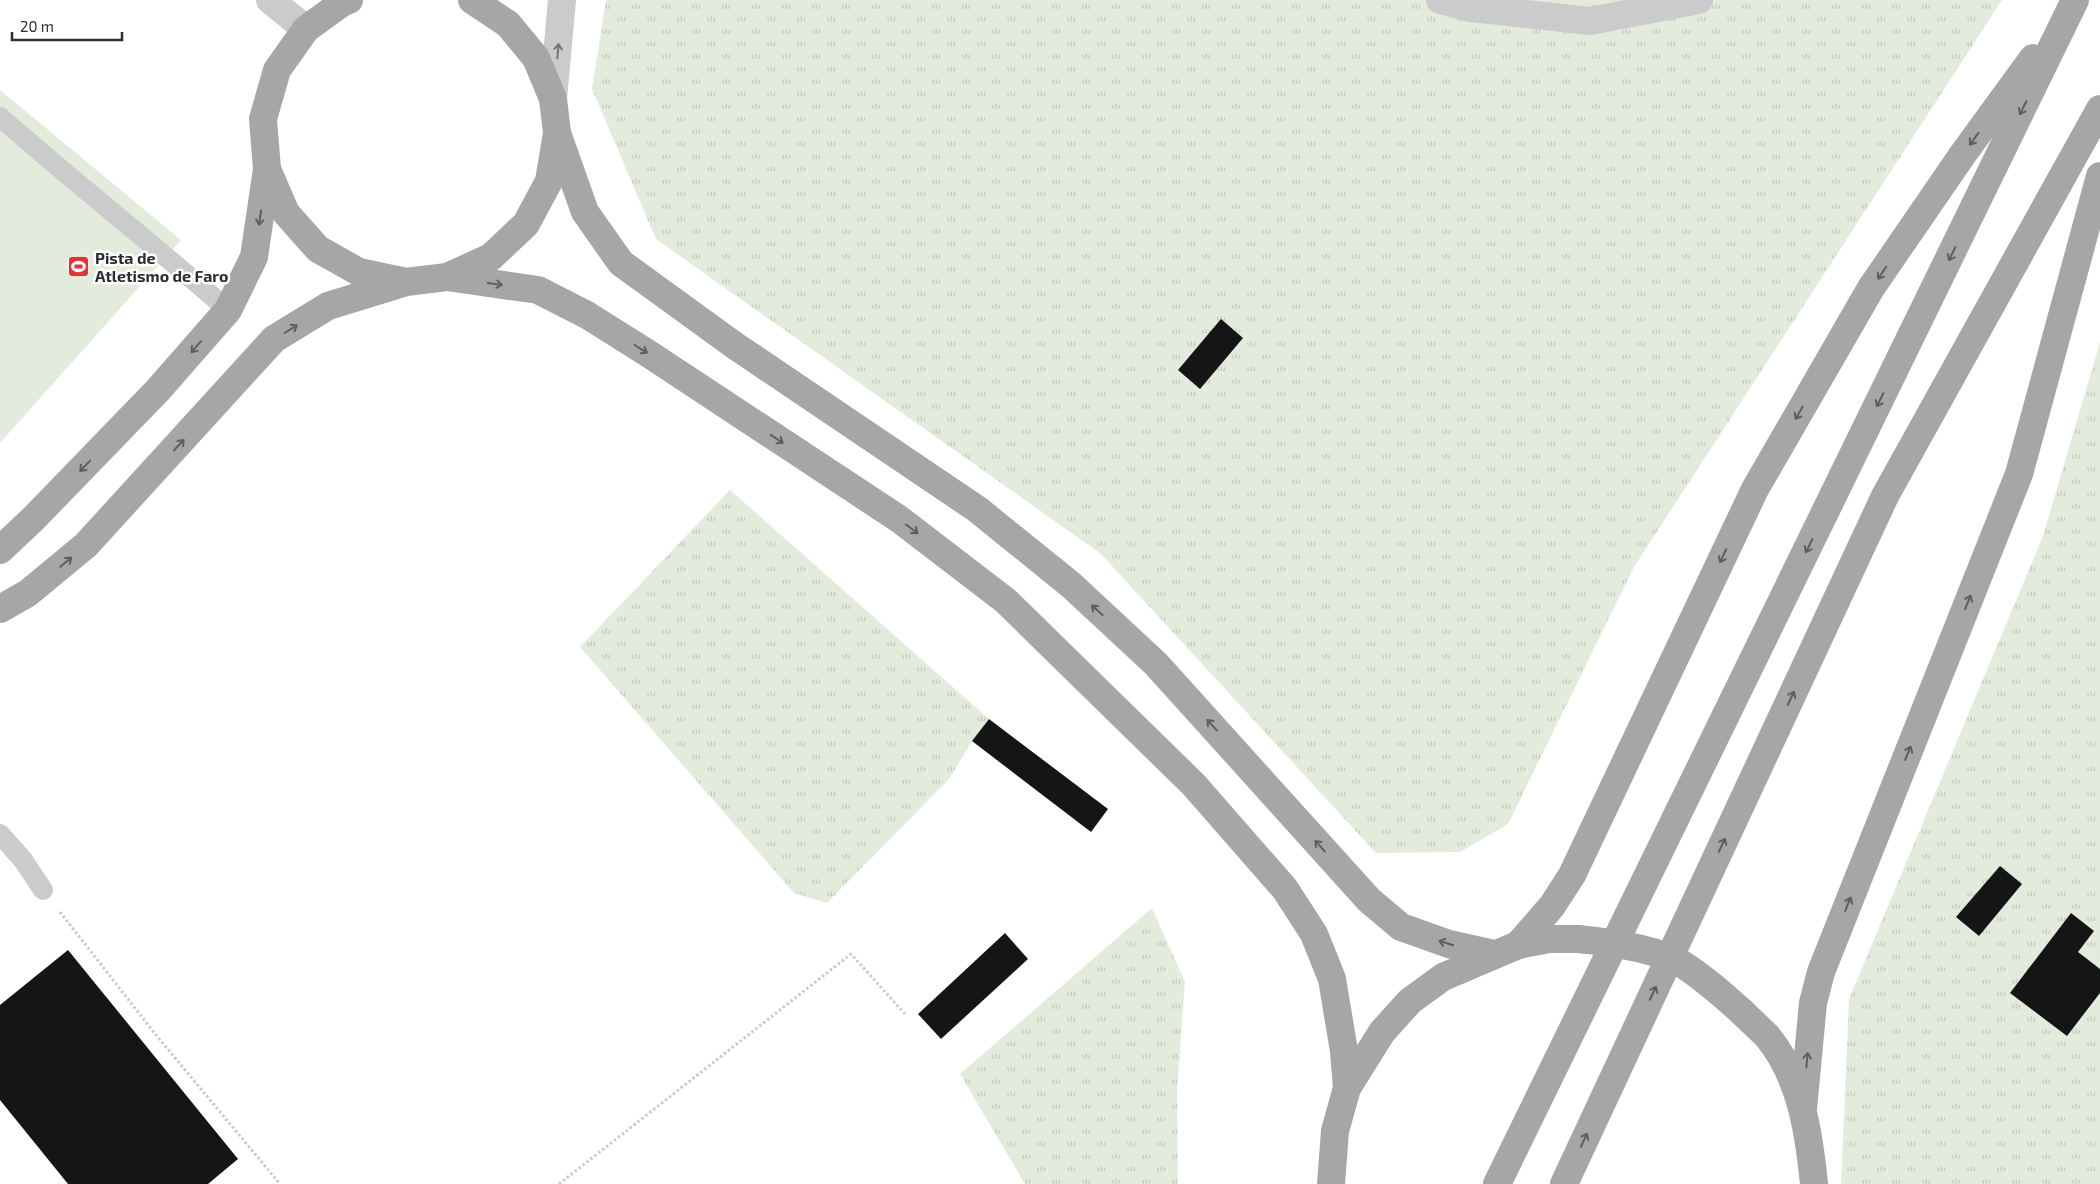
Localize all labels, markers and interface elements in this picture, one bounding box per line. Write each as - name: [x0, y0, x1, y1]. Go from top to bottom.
- scale bar: [12, 10, 122, 42]
- text: 20 m: [20, 17, 54, 35]
- one-way arrow: [553, 43, 562, 59]
- one-way arrow: [2018, 100, 2028, 115]
- one-way arrow: [1968, 132, 1979, 145]
- one-way arrow: [255, 209, 265, 225]
- one-way arrow: [1946, 246, 1956, 261]
- place label: Pista de Atletismo de Faro: [95, 248, 228, 285]
- sports icon: Pista de Atletismo de Faro: [67, 255, 91, 279]
- one-way arrow: [1877, 266, 1887, 280]
- one-way arrow: [487, 279, 503, 289]
- one-way arrow: [283, 323, 297, 333]
- one-way arrow: [190, 340, 202, 353]
- one-way arrow: [634, 345, 648, 355]
- one-way arrow: [1875, 392, 1885, 407]
- one-way arrow: [1793, 405, 1803, 419]
- one-way arrow: [770, 434, 784, 444]
- one-way arrow: [173, 439, 185, 452]
- one-way arrow: [79, 459, 91, 472]
- one-way arrow: [905, 524, 918, 535]
- one-way arrow: [1804, 538, 1814, 553]
- one-way arrow: [1718, 548, 1727, 563]
- one-way arrow: [59, 556, 72, 568]
- one-way arrow: [1963, 595, 1973, 610]
- one-way arrow: [1091, 604, 1104, 616]
- one-way arrow: [1786, 691, 1796, 706]
- one-way arrow: [1206, 719, 1217, 732]
- one-way arrow: [1904, 746, 1913, 761]
- one-way arrow: [1718, 838, 1727, 853]
- one-way arrow: [1314, 839, 1326, 852]
- one-way arrow: [1844, 897, 1853, 912]
- one-way arrow: [1439, 937, 1455, 947]
- one-way arrow: [1649, 986, 1658, 1001]
- one-way arrow: [1803, 1053, 1812, 1069]
- one-way arrow: [1580, 1133, 1590, 1148]

